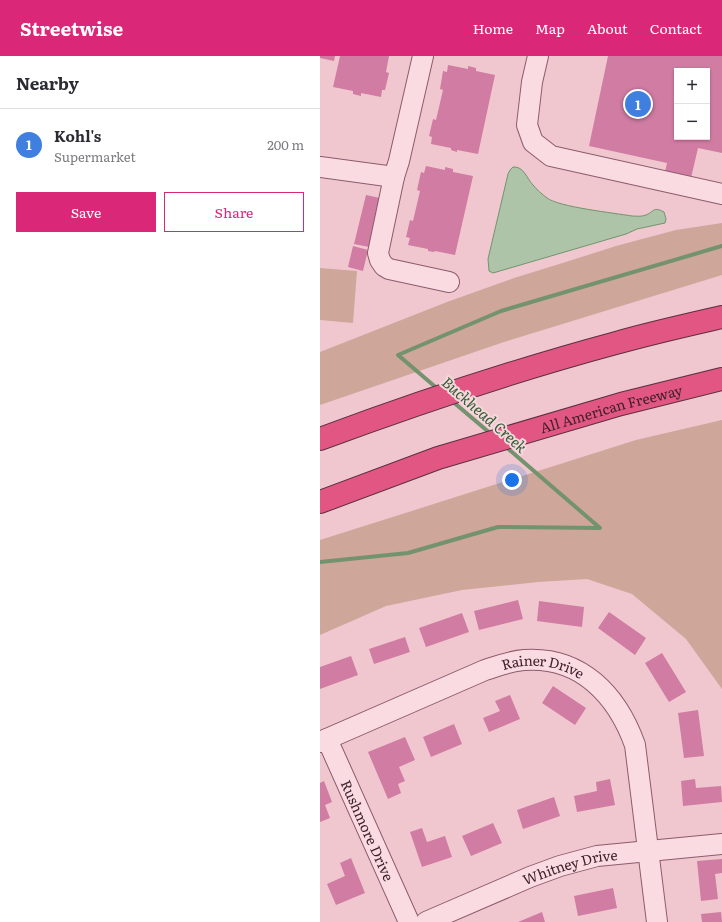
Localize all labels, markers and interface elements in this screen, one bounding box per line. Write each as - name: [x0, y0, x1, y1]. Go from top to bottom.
- text: Streetwise: [20, 14, 123, 42]
- text: Home: [473, 18, 513, 38]
- text: Map: [535, 18, 565, 38]
- text: About: [587, 18, 628, 38]
- text: Contact: [650, 18, 702, 38]
- map controls: [674, 68, 710, 140]
- button: +: [674, 68, 710, 104]
- text: Nearby: [16, 70, 79, 95]
- pin: 1: [625, 89, 651, 119]
- button: −: [674, 104, 710, 140]
- text: Kohl's: [54, 124, 101, 147]
- text: 1: [26, 135, 32, 154]
- text: 200 m: [267, 135, 304, 154]
- text: Supermarket: [54, 147, 136, 166]
- button: Save: [16, 192, 156, 232]
- button: Share: [164, 192, 304, 232]
- water label: Buckhead Creek: [437, 370, 533, 458]
- street label: All American Freeway: [537, 379, 685, 437]
- your location: [502, 470, 522, 490]
- street label: Rainer Drive: [499, 650, 588, 683]
- street label: Rushmore Drive: [337, 776, 399, 884]
- street label: Whitney Drive: [520, 844, 618, 889]

